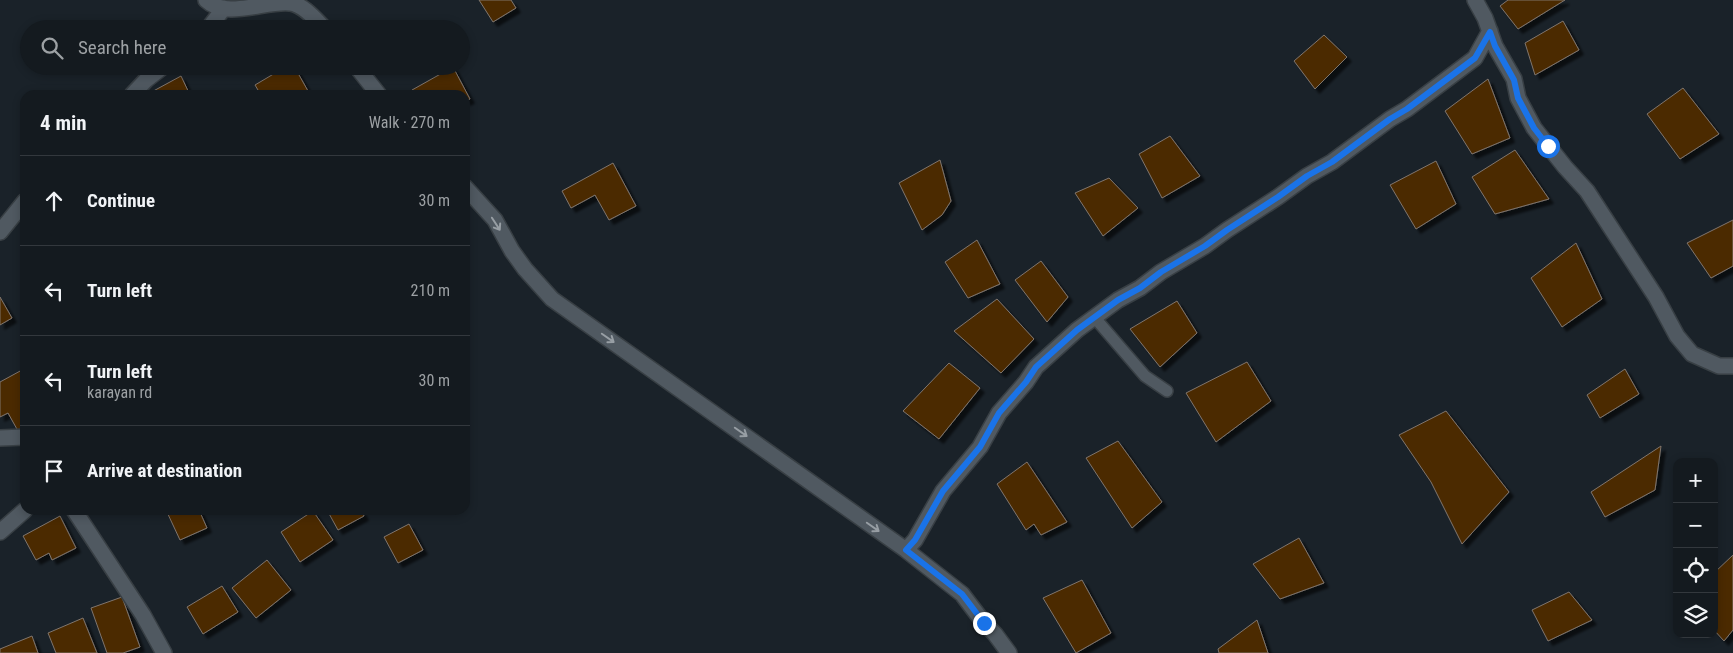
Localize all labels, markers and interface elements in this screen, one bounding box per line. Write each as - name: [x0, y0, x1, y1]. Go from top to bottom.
- search box: [20, 20, 470, 75]
- icon: search: [38, 34, 66, 62]
- text: Search here: [78, 36, 166, 59]
- text: 4 min: [40, 111, 87, 135]
- text: Walk · 270 m: [369, 113, 450, 132]
- route start: [1537, 135, 1560, 158]
- icon: ahead: [40, 187, 68, 215]
- text: Continue: [87, 189, 155, 212]
- text: 30 m: [418, 191, 450, 210]
- one-way arrow: [491, 217, 502, 231]
- icon: left: [40, 277, 68, 305]
- text: Turn left: [87, 279, 152, 302]
- text: 210 m: [411, 281, 450, 300]
- one-way arrow: [601, 333, 614, 344]
- text: Turn left: [87, 360, 152, 383]
- icon: left: [40, 367, 68, 395]
- text: 30 m: [418, 371, 450, 390]
- text: karayan rd: [87, 383, 152, 402]
- one-way arrow: [734, 427, 747, 438]
- icon: arrive: [40, 457, 68, 485]
- map controls: [1673, 458, 1718, 638]
- button: +: [1673, 458, 1718, 503]
- text: Arrive at destination: [87, 459, 242, 482]
- button: −: [1673, 503, 1718, 548]
- one-way arrow: [866, 521, 879, 532]
- button: locate: [1673, 548, 1718, 593]
- button: layers: [1673, 593, 1718, 638]
- route end: [973, 612, 996, 635]

